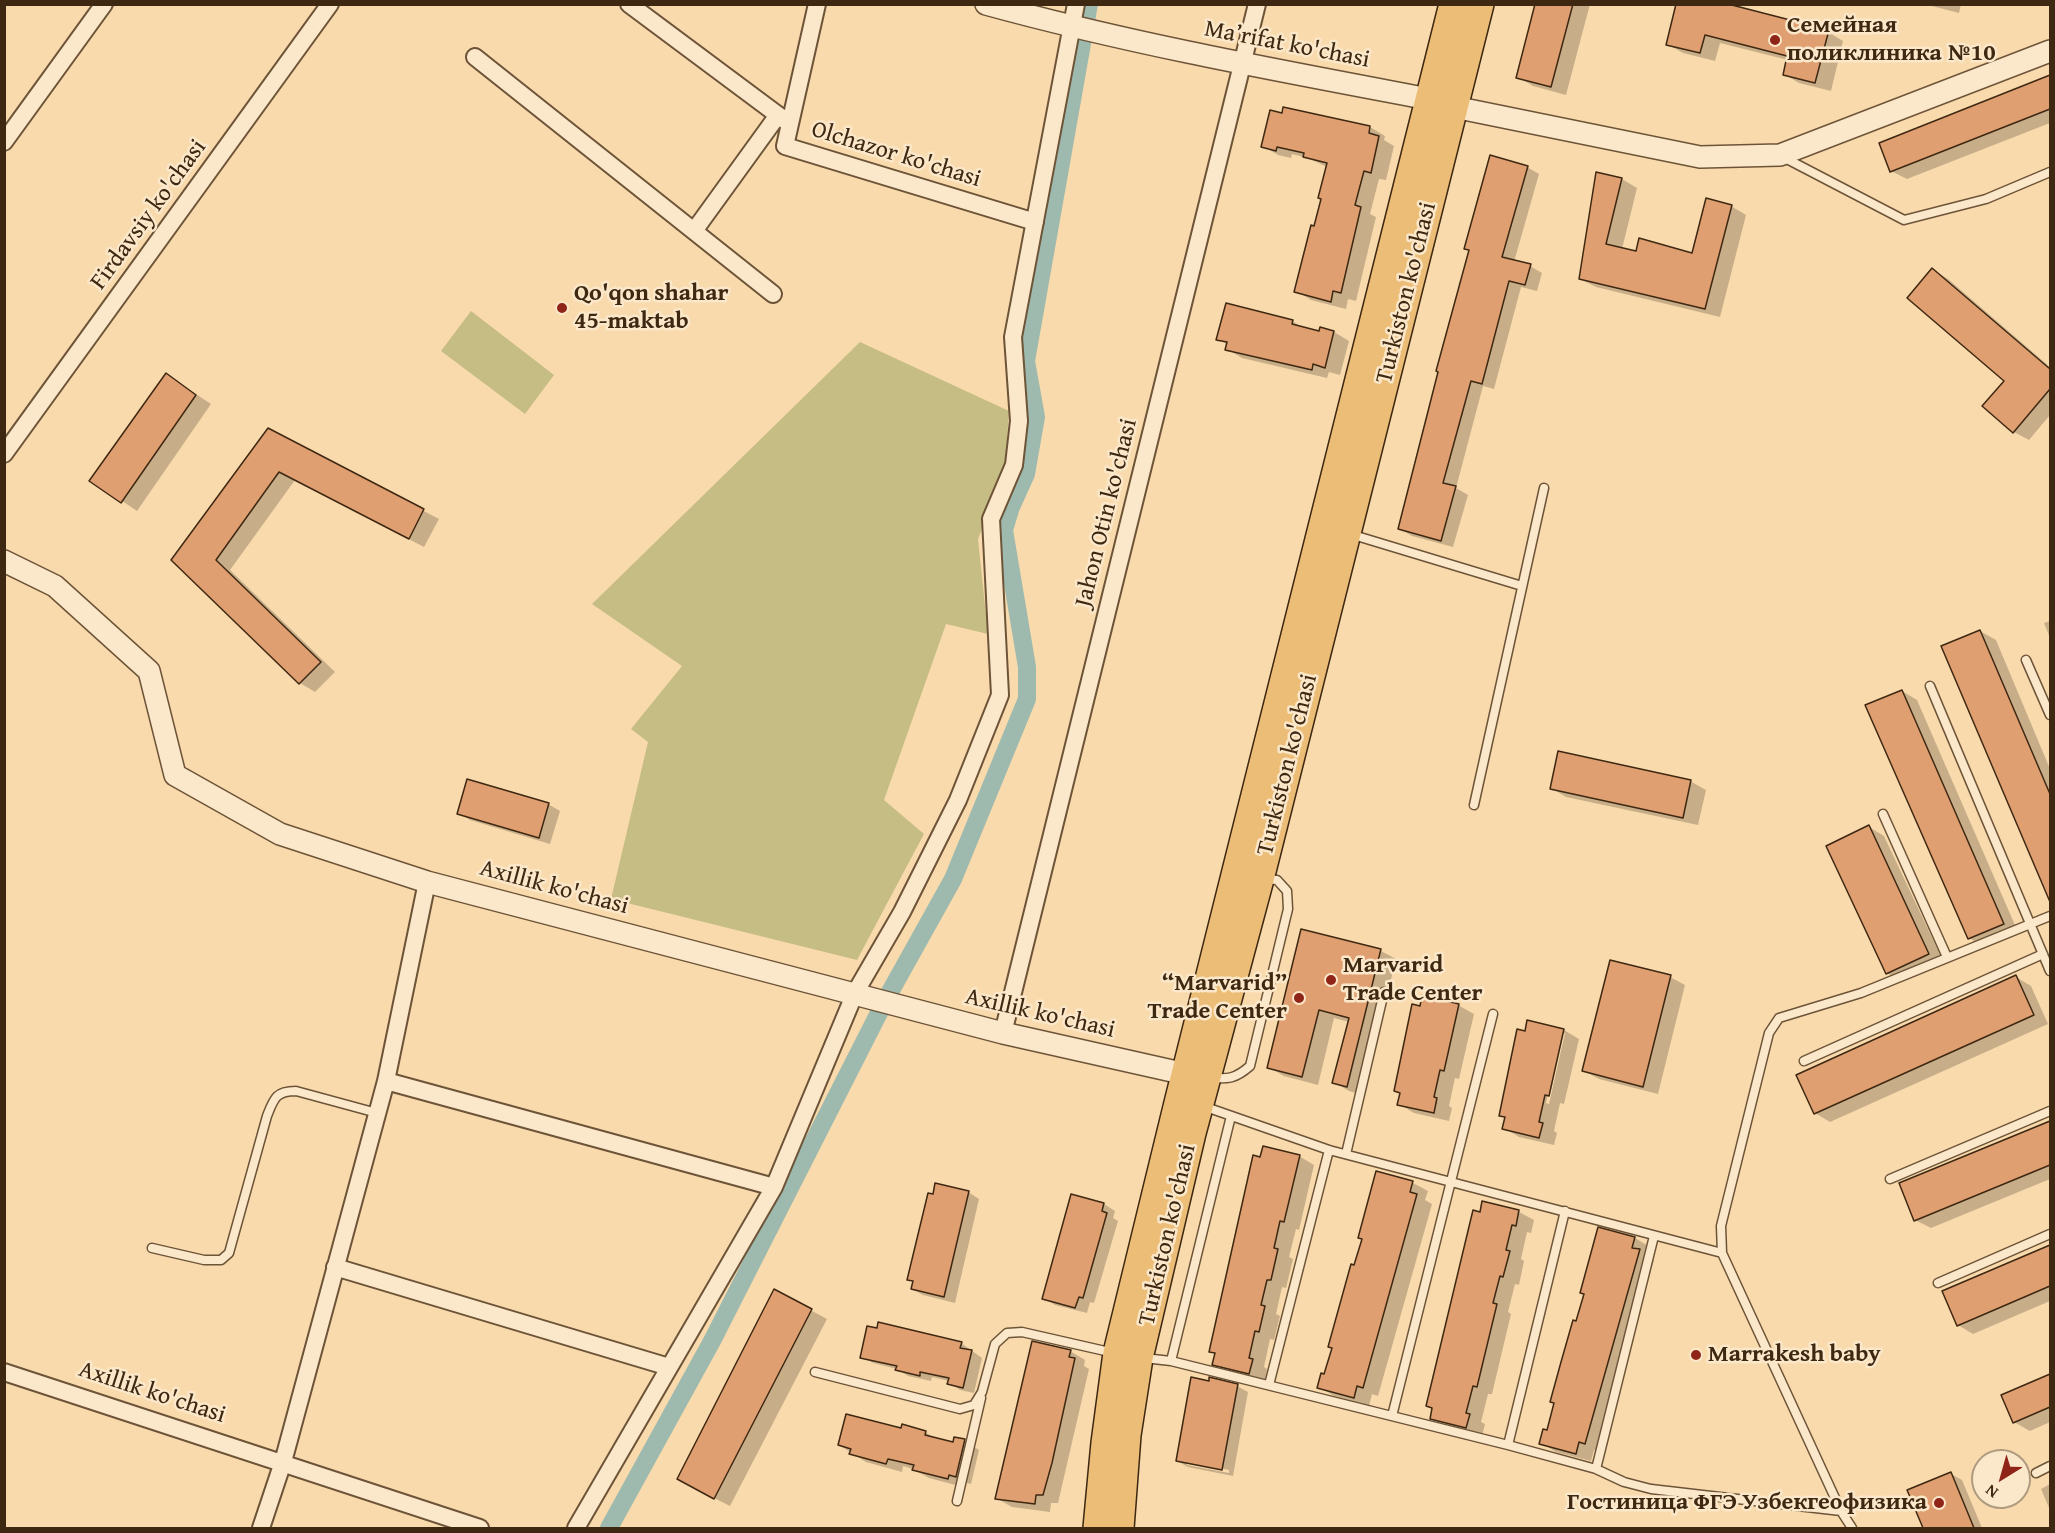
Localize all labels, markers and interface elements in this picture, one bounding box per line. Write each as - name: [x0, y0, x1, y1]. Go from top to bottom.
- place label: Семейная поликлиника №10: [1787, 12, 1996, 68]
- street label: Ma’rifat ko'chasi: [1202, 15, 1372, 75]
- marker: Семейная поликлиника №10: [1768, 33, 1782, 47]
- street label: Olchazor ko'chasi: [808, 116, 984, 194]
- street label: Firdavsiy ko'chasi: [85, 134, 213, 296]
- street label: Turkiston ko'chasi: [1371, 199, 1443, 387]
- place label: Qo'qon shahar 45-maktab: [574, 280, 729, 336]
- marker: Qo'qon shahar 45-maktab: [555, 301, 569, 315]
- street label: Jahon Otin ko'chasi: [1070, 416, 1144, 610]
- street label: Turkiston ko'chasi: [1252, 671, 1324, 859]
- street label: Axillik ko'chasi: [477, 854, 631, 922]
- place label: Marvarid Trade Center: [1343, 952, 1483, 1008]
- place label: “Marvarid” Trade Center: [1147, 970, 1287, 1026]
- marker: Marvarid Trade Center: [1324, 973, 1338, 987]
- street label: Axillik ko'chasi: [962, 983, 1118, 1045]
- marker: “Marvarid” Trade Center: [1292, 991, 1306, 1005]
- street label: Turkiston ko'chasi: [1133, 1141, 1203, 1329]
- place label: Marrakesh baby: [1708, 1341, 1881, 1369]
- marker: Marrakesh baby: [1689, 1348, 1703, 1362]
- street label: Axillik ko'chasi: [75, 1356, 229, 1430]
- north arrow: [1971, 1449, 2031, 1509]
- text: N: [1980, 1479, 2003, 1505]
- place label: Гостиница ФГЭ Узбекгеофизика: [1567, 1489, 1927, 1517]
- marker: Гостиница ФГЭ Узбекгеофизика: [1932, 1496, 1946, 1510]

